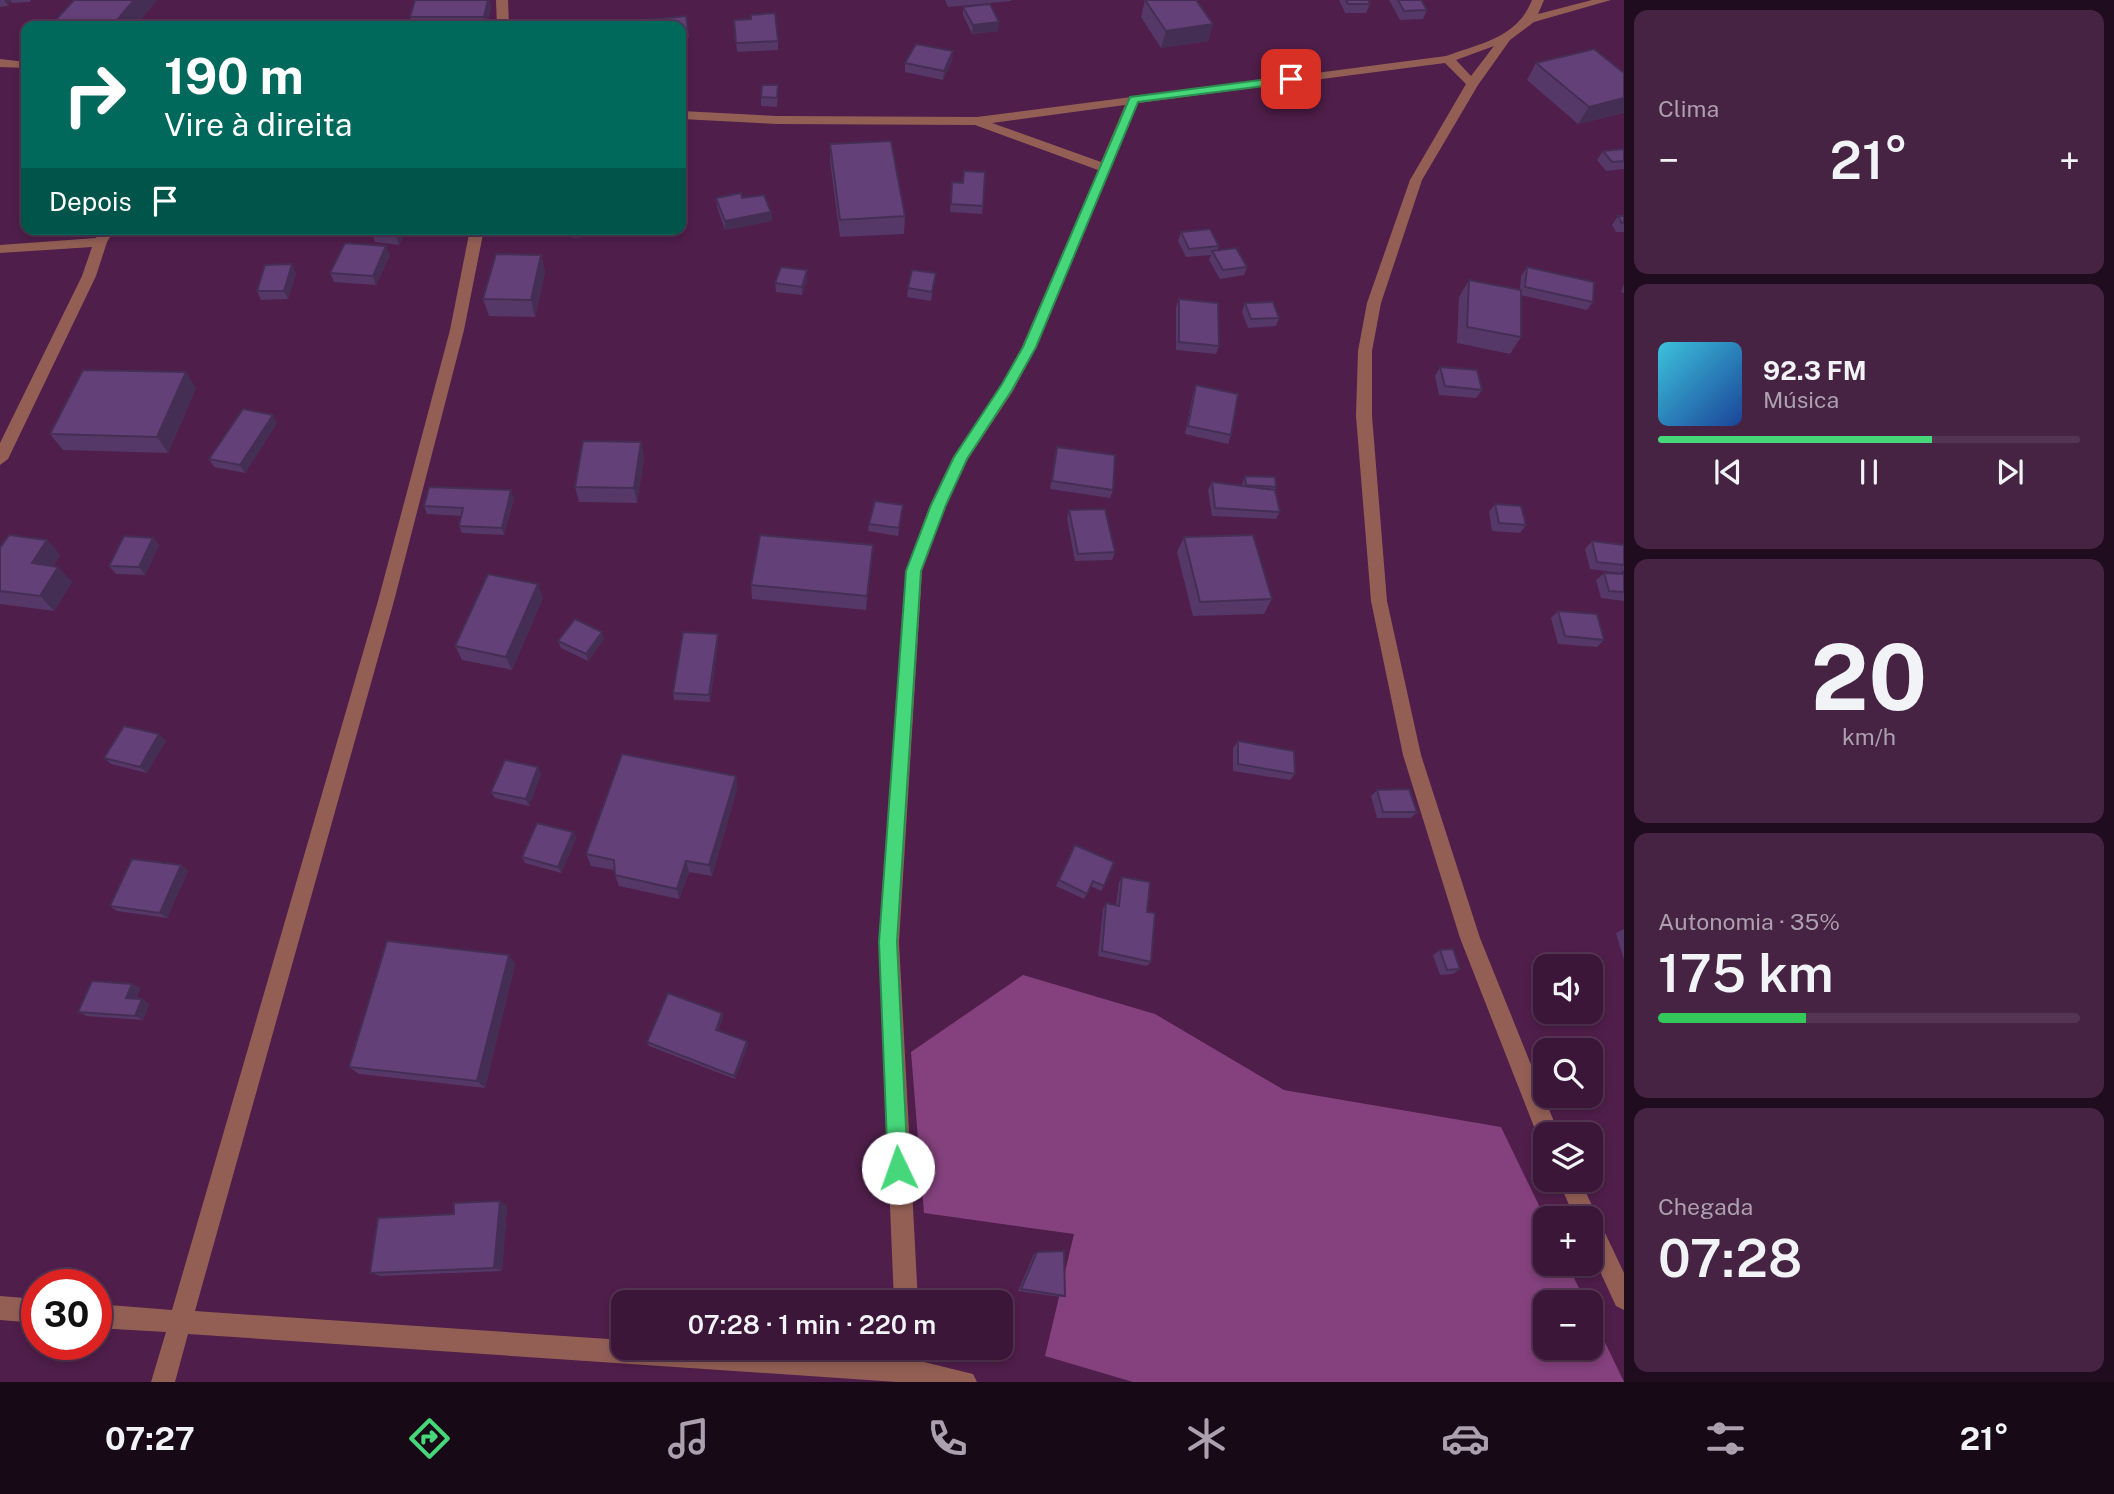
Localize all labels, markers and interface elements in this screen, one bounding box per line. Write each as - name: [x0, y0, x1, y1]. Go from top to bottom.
- text: 190 m: [164, 47, 304, 105]
- icon: right: [49, 49, 140, 140]
- pin: [1261, 49, 1321, 109]
- icon: arrive: [1272, 60, 1310, 98]
- text: Clima: [1658, 95, 1719, 122]
- text: Vire à direita: [164, 106, 352, 143]
- text: 21°: [1830, 130, 1908, 191]
- text: −: [1658, 138, 1679, 183]
- text: +: [2059, 138, 2080, 183]
- icon: arrive: [146, 182, 184, 220]
- text: Depois: [49, 186, 132, 217]
- text: 92.3 FM: [1763, 355, 1867, 386]
- text: Música: [1763, 386, 1839, 413]
- icon: previous: [1709, 453, 1747, 491]
- icon: pause: [1850, 453, 1888, 491]
- icon: next: [1991, 453, 2029, 491]
- text: 20: [1811, 624, 1927, 730]
- text: km/h: [1842, 723, 1896, 750]
- text: Autonomia · 35%: [1658, 908, 1840, 935]
- text: 175 km: [1658, 943, 1834, 1004]
- map controls: [1533, 954, 1603, 1360]
- button: sound: [1533, 954, 1603, 1024]
- button: search: [1533, 1038, 1603, 1108]
- button: layers: [1533, 1122, 1603, 1192]
- position arrow: [861, 1131, 935, 1205]
- text: Chegada: [1658, 1193, 1753, 1220]
- button: +: [1533, 1206, 1603, 1276]
- text: 07:28: [1658, 1228, 1802, 1289]
- speed limit sign: 30: [21, 1269, 112, 1360]
- button: −: [1533, 1290, 1603, 1360]
- text: 07:28 · 1 min · 220 m: [688, 1309, 936, 1340]
- icon: directions: [405, 1414, 454, 1463]
- icon: music: [664, 1414, 713, 1463]
- icon: phone: [923, 1414, 972, 1463]
- icon: climate: [1182, 1414, 1231, 1463]
- icon: car: [1441, 1414, 1490, 1463]
- icon: filters: [1701, 1414, 1750, 1463]
- text: 07:27: [105, 1420, 195, 1457]
- text: 21°: [1960, 1420, 2009, 1457]

